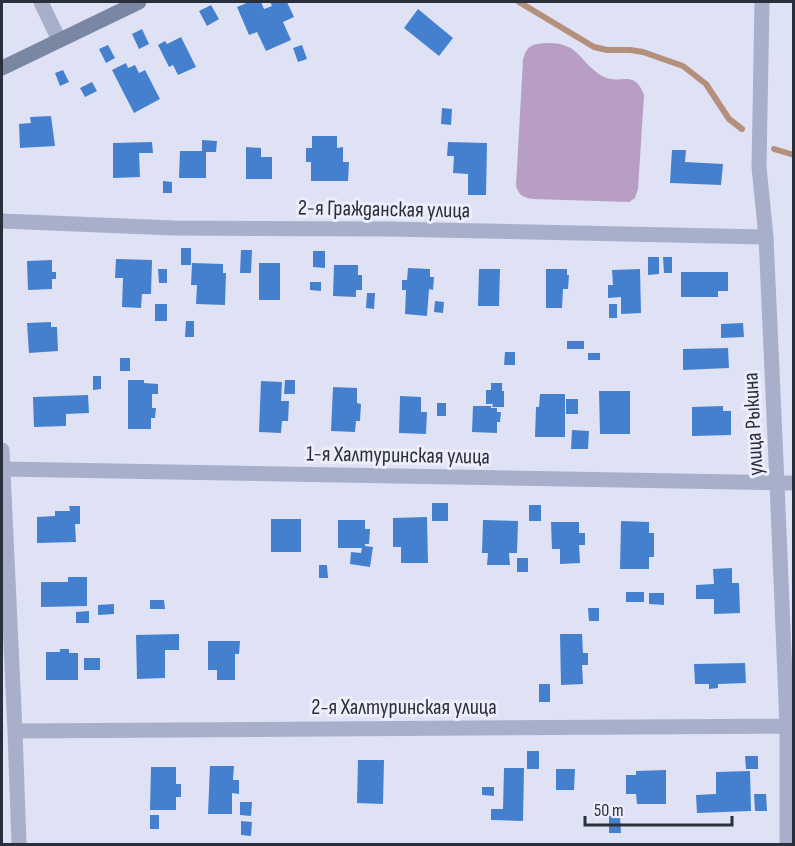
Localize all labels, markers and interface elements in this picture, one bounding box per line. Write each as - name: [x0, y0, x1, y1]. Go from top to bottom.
- street label: 2-я Гражданская улица: [298, 194, 470, 225]
- street label: улица Рыкина: [737, 372, 770, 476]
- street label: 1-я Халтуринская улица: [306, 440, 490, 471]
- street label: 2-я Халтуринская улица: [311, 694, 497, 721]
- scale bar: [585, 789, 732, 827]
- text: 50 m: [594, 800, 624, 821]

